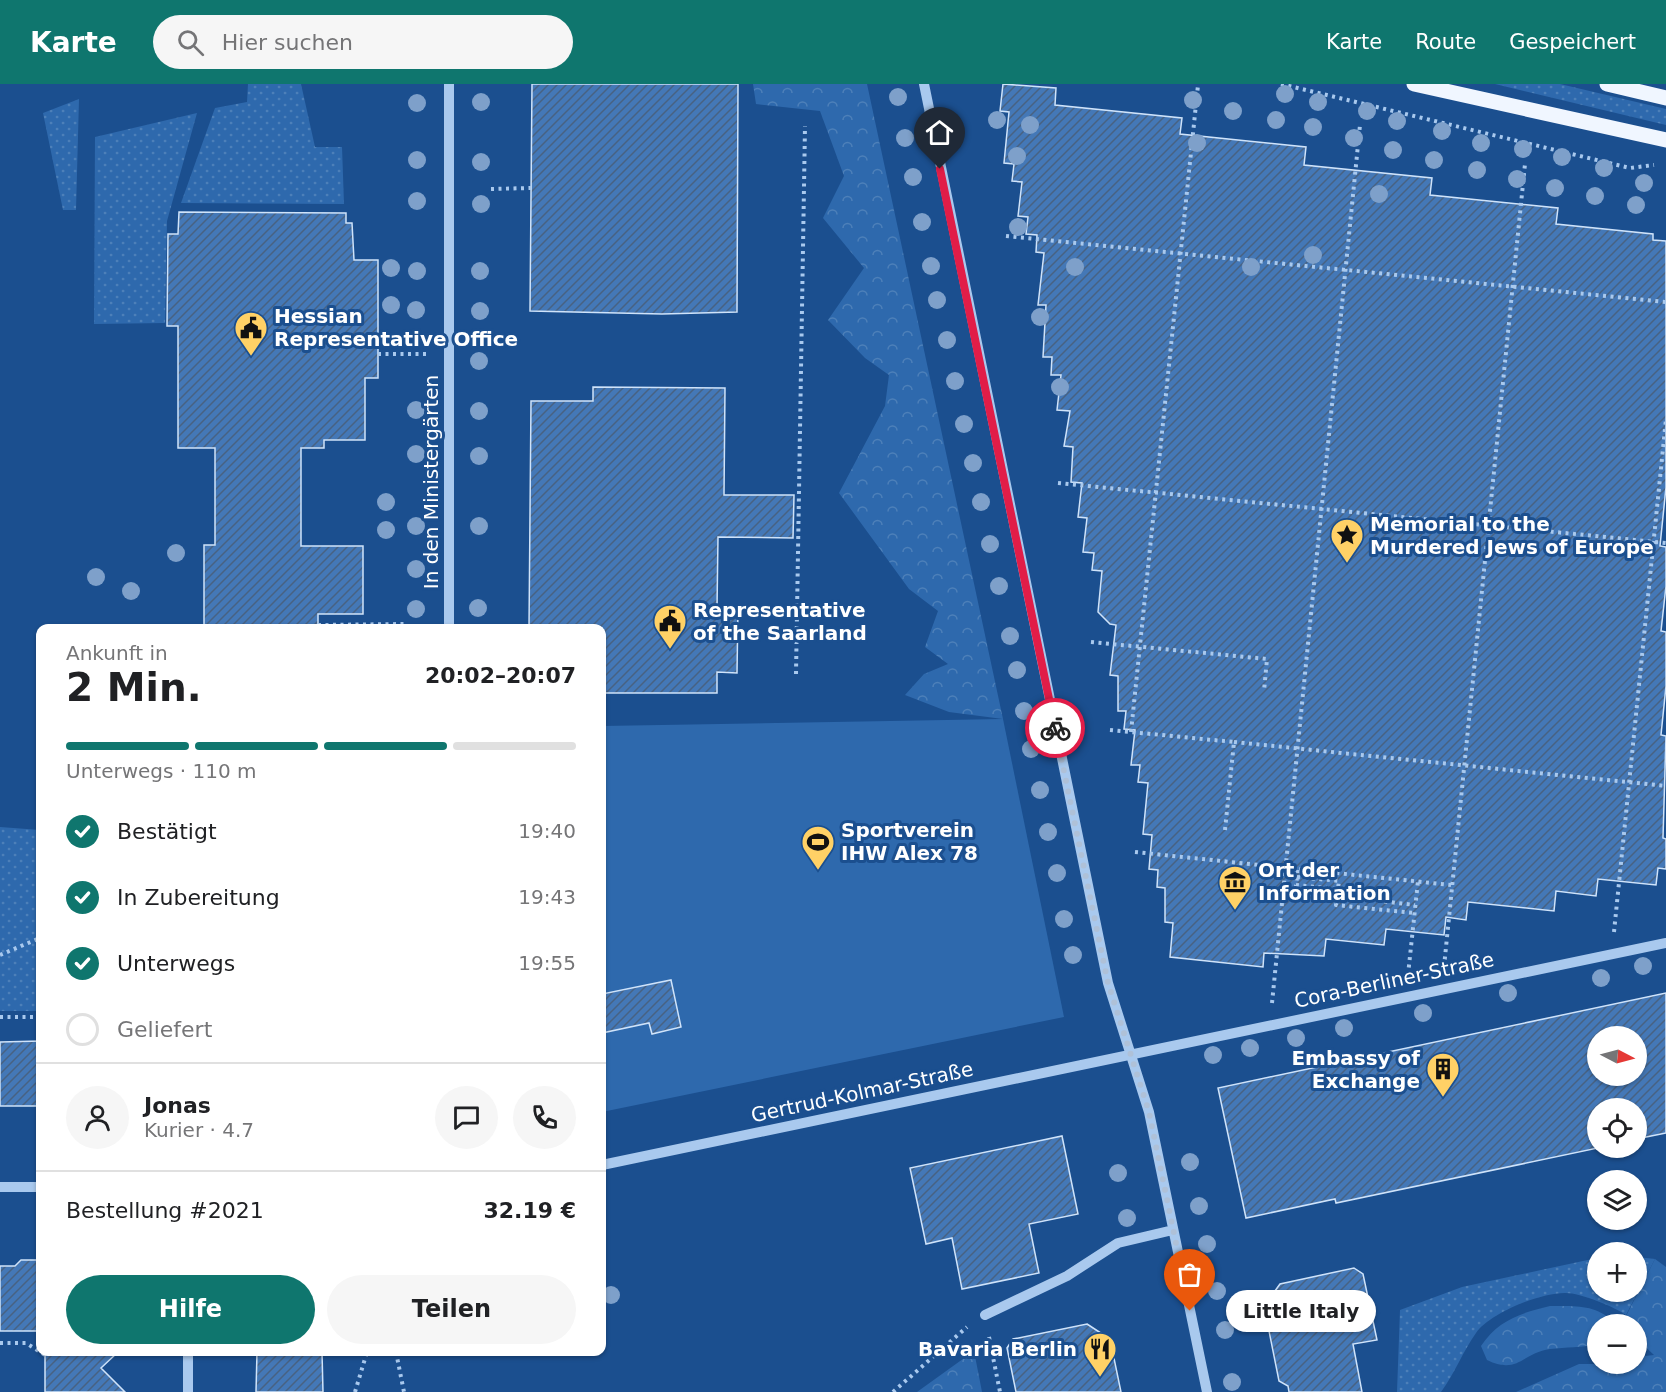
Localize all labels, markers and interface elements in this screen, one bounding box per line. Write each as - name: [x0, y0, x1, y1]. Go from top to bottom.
- search box: [153, 15, 573, 69]
- text: Karte: [30, 26, 117, 59]
- icon: search: [174, 26, 207, 59]
- text: Hier suchen: [222, 30, 353, 55]
- text: Karte: [1326, 30, 1382, 54]
- text: Route: [1415, 30, 1476, 54]
- text: Gespeichert: [1509, 30, 1636, 54]
- pin: [914, 107, 965, 169]
- icon: home: [923, 116, 956, 149]
- place label: Hessian Representative Office: [274, 304, 518, 351]
- public building icon: Hessian Representative Office: [233, 310, 269, 357]
- street label: In den Ministergärten: [419, 375, 443, 589]
- place label: Memorial to the Murdered Jews of Europe: [1370, 512, 1654, 559]
- place icon: Memorial to the Murdered Jews of Europe: [1329, 517, 1365, 564]
- place label: Representative of the Saarland: [693, 598, 867, 645]
- public building icon: Representative of the Saarland: [652, 603, 688, 650]
- text: Ankunft in: [66, 641, 168, 665]
- text: 20:02–20:07: [425, 663, 576, 688]
- text: 2 Min.: [66, 665, 201, 710]
- courier: [1025, 698, 1085, 758]
- icon: bike: [1039, 712, 1072, 745]
- text: Unterwegs · 110 m: [66, 759, 257, 783]
- icon: check: [66, 815, 99, 848]
- place label: Sportverein IHW Alex 78: [841, 818, 978, 865]
- text: Bestätigt: [117, 819, 217, 844]
- text: 19:40: [518, 819, 576, 843]
- sports icon: Sportverein IHW Alex 78: [800, 824, 836, 871]
- place label: Ort der Information: [1258, 858, 1391, 905]
- museum icon: Ort der Information: [1217, 864, 1253, 911]
- icon: check: [66, 881, 99, 914]
- text: In Zubereitung: [117, 885, 280, 910]
- text: 19:43: [518, 885, 576, 909]
- icon: check: [66, 947, 99, 980]
- street label: Cora-Berliner-Straße: [1292, 947, 1496, 1013]
- text: Unterwegs: [117, 951, 235, 976]
- text: 19:55: [518, 951, 576, 975]
- text: Geliefert: [117, 1017, 212, 1042]
- north arrow: [1587, 1026, 1647, 1086]
- map controls: [1587, 1026, 1647, 1374]
- place label: Embassy of Exchange: [1291, 1046, 1420, 1093]
- building icon: Embassy of Exchange: [1425, 1051, 1461, 1098]
- street label: Gertrud-Kolmar-Straße: [749, 1057, 975, 1127]
- button: person: [66, 1086, 129, 1149]
- button: chat: [435, 1086, 498, 1149]
- button: phone: [513, 1086, 576, 1149]
- text: Jonas: [144, 1093, 211, 1118]
- button: locate: [1587, 1098, 1647, 1158]
- text: Kurier · 4.7: [144, 1118, 254, 1142]
- button: layers: [1587, 1170, 1647, 1230]
- text: Bestellung #2021: [66, 1198, 264, 1223]
- text: 32.19 €: [483, 1198, 576, 1223]
- button: +: [1587, 1242, 1647, 1302]
- pin: [1164, 1249, 1215, 1311]
- icon: bag: [1173, 1258, 1206, 1291]
- button: Hilfe: [66, 1275, 315, 1344]
- button: Teilen: [327, 1275, 576, 1344]
- callout: Little Italy: [1226, 1290, 1376, 1332]
- text: Little Italy: [1243, 1299, 1359, 1323]
- button: −: [1587, 1314, 1647, 1374]
- restaurant icon: Bavaria Berlin: [1082, 1331, 1118, 1378]
- place label: Bavaria Berlin: [918, 1337, 1077, 1361]

